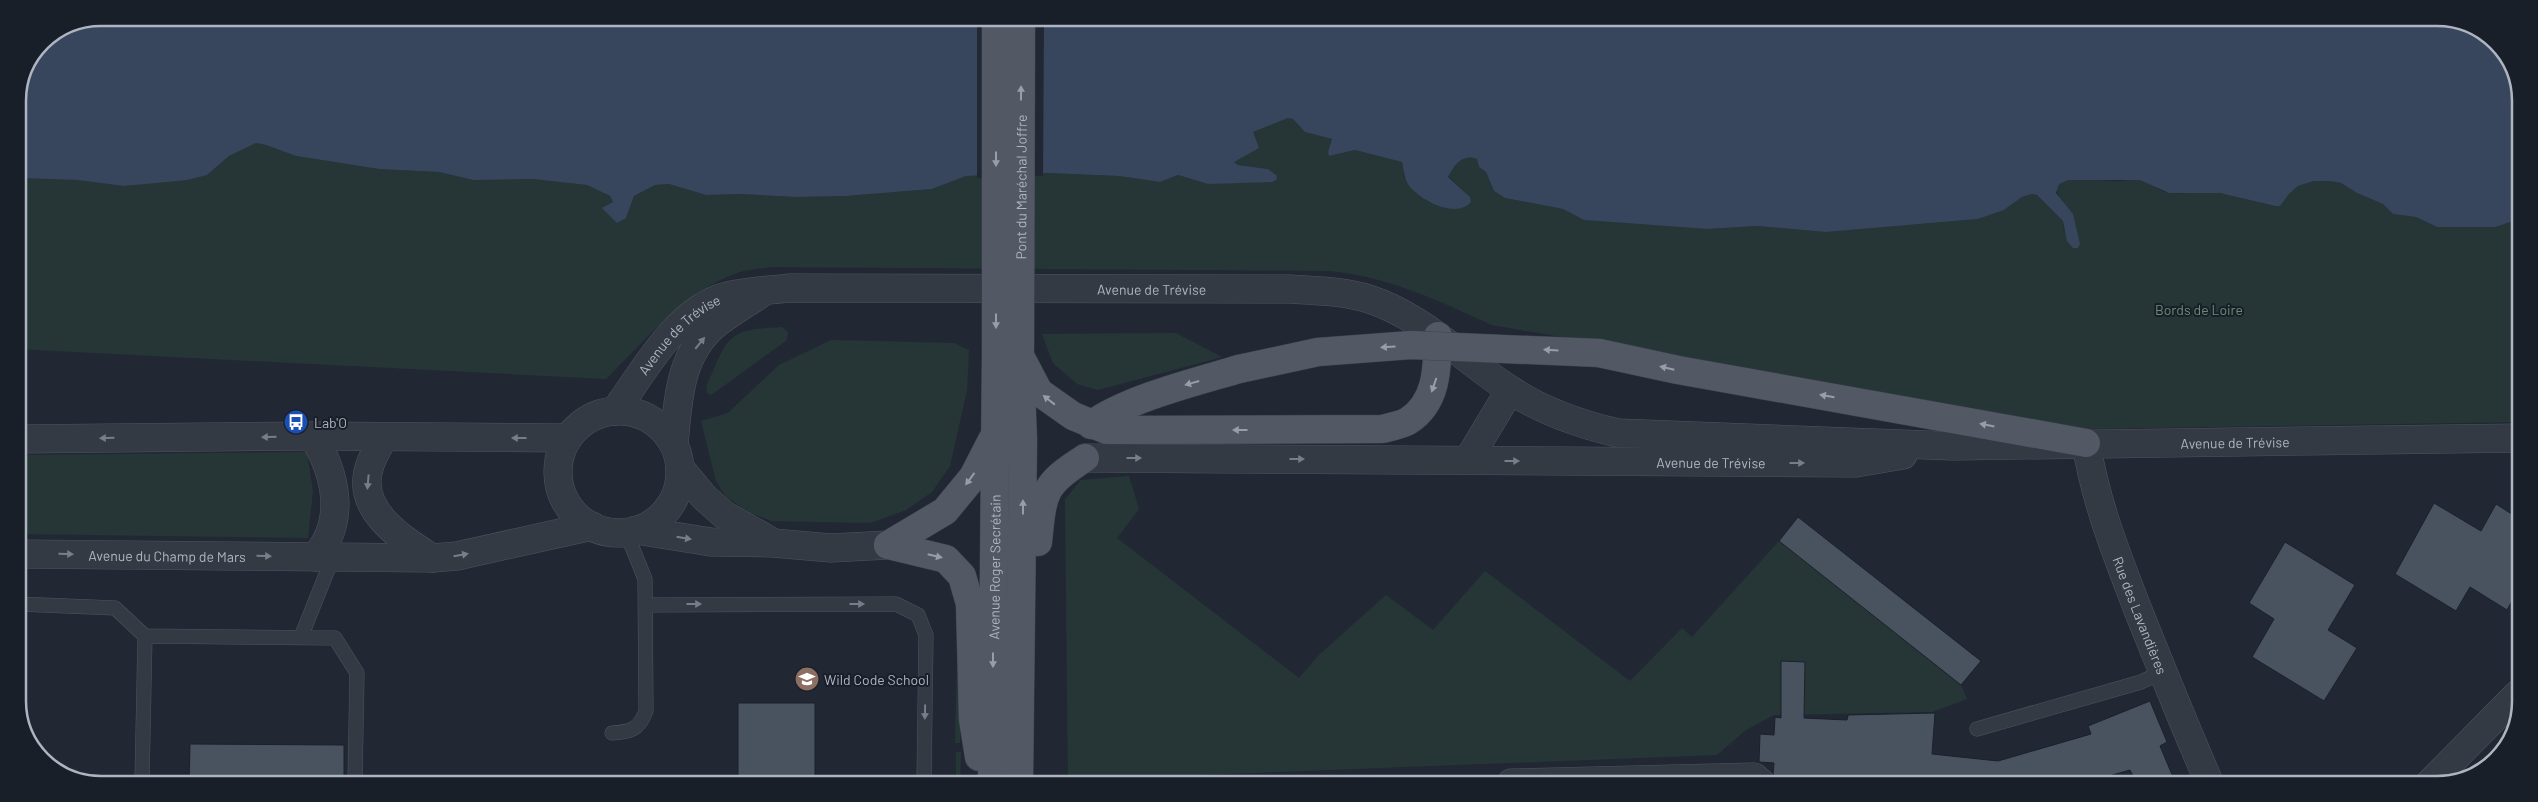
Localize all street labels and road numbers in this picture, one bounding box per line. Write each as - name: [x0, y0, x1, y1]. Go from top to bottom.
- street label: Pont du Maréchal Joffre: [1012, 115, 1029, 259]
- street label: Avenue de Trévise: [1097, 280, 1206, 297]
- street label: Avenue de Trévise: [634, 291, 723, 378]
- street label: Avenue de Trévise: [2180, 433, 2290, 451]
- street label: Avenue de Trévise: [1656, 453, 1766, 471]
- street label: Avenue Roger Secrétain: [985, 494, 1003, 640]
- street label: Avenue du Champ de Mars: [88, 546, 246, 565]
- street label: Rue des Lavandières: [2110, 554, 2171, 677]

